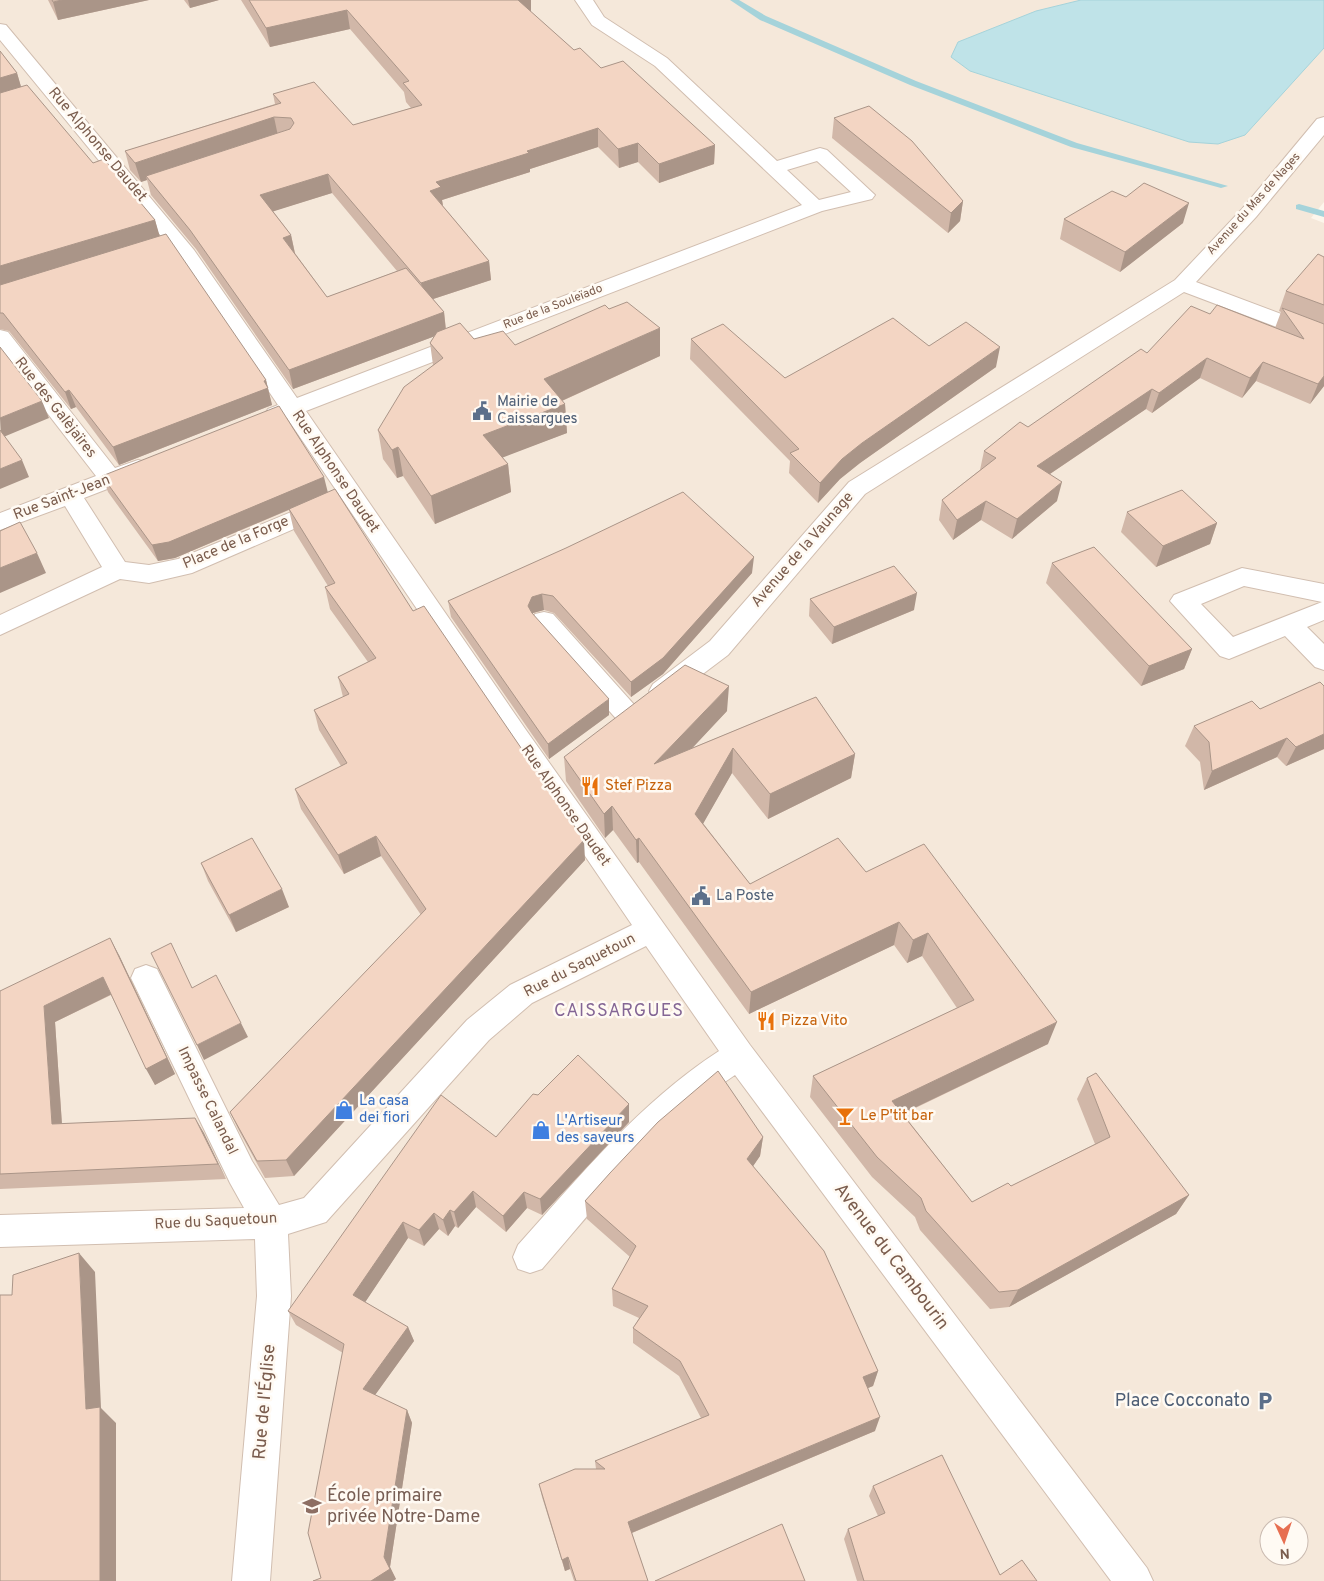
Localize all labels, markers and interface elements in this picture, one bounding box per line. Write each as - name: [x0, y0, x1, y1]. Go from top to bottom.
- street label: Rue Alphonse Daudet: [43, 84, 151, 206]
- street label: Avenue du Mas de Nages: [1204, 149, 1304, 259]
- street label: Rue de la Souleïado: [501, 281, 605, 333]
- street label: Rue des Galèjaïres: [10, 354, 100, 462]
- place label: Mairie de Caissargues: [497, 393, 578, 429]
- public building icon: Mairie de Caissargues: [471, 400, 493, 422]
- street label: Rue Alphonse Daudet: [287, 407, 383, 537]
- street label: Rue Saint-Jean: [11, 471, 113, 525]
- street label: Avenue de la Vaunage: [748, 488, 858, 612]
- street label: Place de la Forge: [180, 512, 292, 574]
- street label: Rue Alphonse Daudet: [516, 742, 614, 870]
- restaurant icon: Stef Pizza: [579, 775, 601, 797]
- place label: Stef Pizza: [605, 777, 672, 796]
- public building icon: La Poste: [690, 885, 712, 907]
- place label: La Poste: [716, 887, 774, 906]
- street label: Rue du Saquetoun: [521, 930, 639, 1002]
- district label: CAISSARGUES: [554, 1000, 684, 1023]
- restaurant icon: Pizza Vito: [755, 1010, 777, 1032]
- place label: Pizza Vito: [781, 1012, 848, 1031]
- street label: Impasse Calandal: [173, 1044, 241, 1158]
- place label: La casa dei fiori: [359, 1092, 410, 1128]
- shop icon: La casa dei fiori: [333, 1099, 355, 1121]
- bar icon: Le P'tit bar: [834, 1105, 856, 1127]
- place label: Le P'tit bar: [860, 1107, 934, 1126]
- place label: L'Artiseur des saveurs: [556, 1112, 635, 1148]
- shop icon: L'Artiseur des saveurs: [530, 1119, 552, 1141]
- street label: Avenue du Cambourin: [828, 1179, 954, 1335]
- street label: Rue du Saquetoun: [154, 1209, 278, 1235]
- street label: Rue de l'Église: [247, 1343, 282, 1461]
- place label: Place Cocconato: [1115, 1390, 1250, 1413]
- parking icon: Place Cocconato: [1254, 1390, 1276, 1412]
- place label: École primaire privée Notre-Dame: [327, 1483, 480, 1529]
- school or university icon: École primaire privée Notre-Dame: [301, 1495, 323, 1517]
- north arrow: [1259, 1516, 1309, 1566]
- text: N: [1279, 1544, 1290, 1561]

